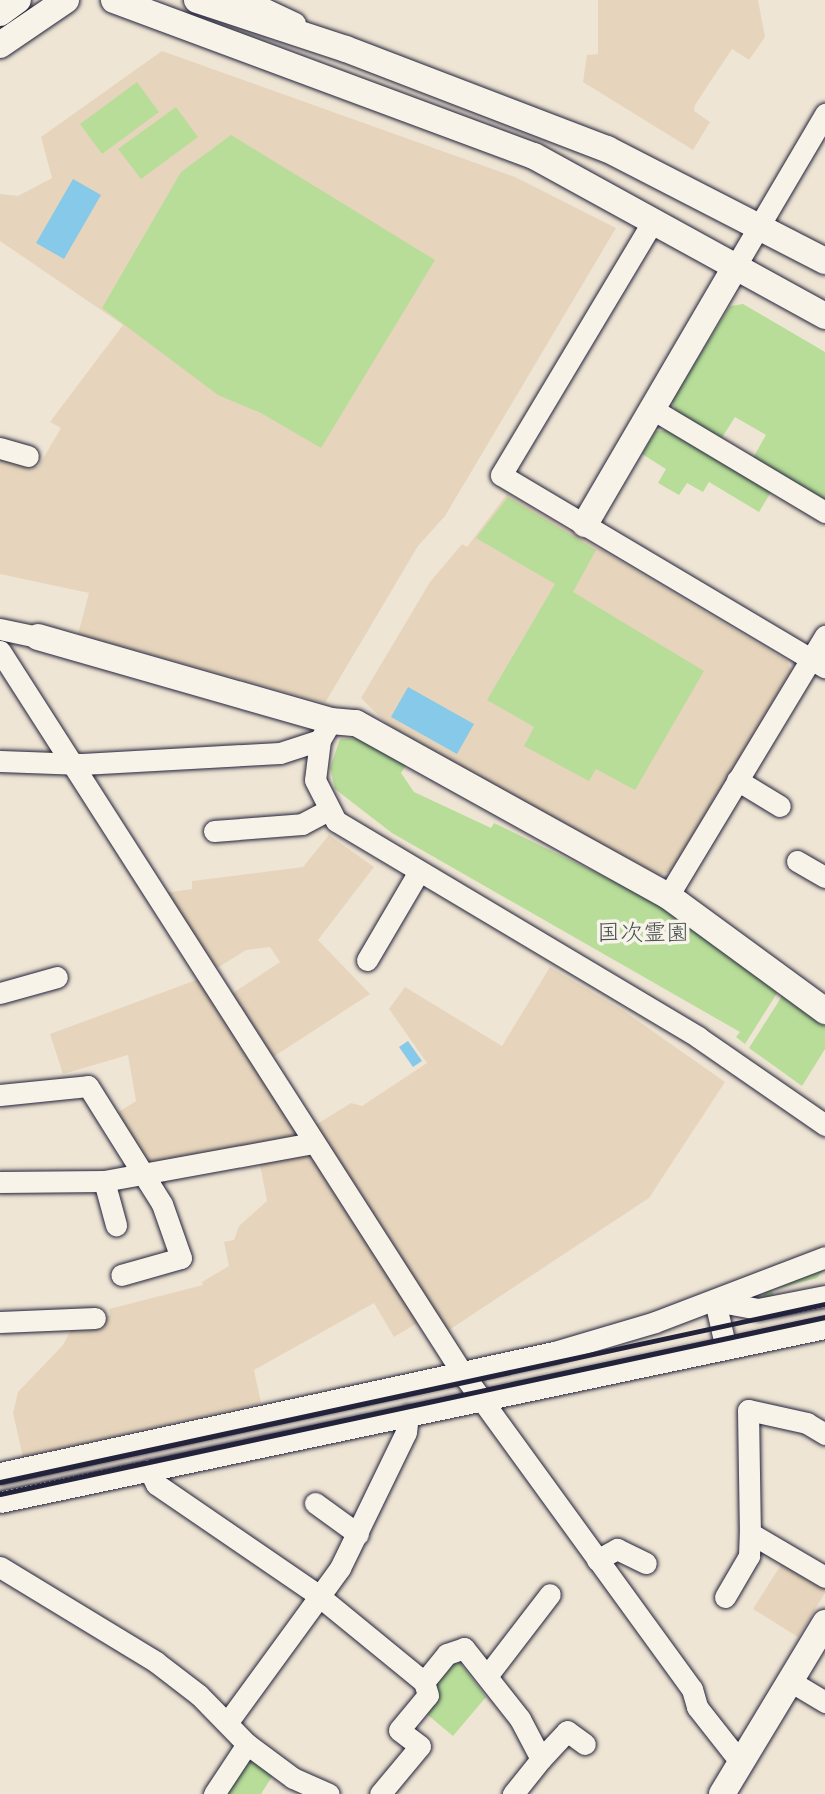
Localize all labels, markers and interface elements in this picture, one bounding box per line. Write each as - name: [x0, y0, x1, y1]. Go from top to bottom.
- park label: 国次霊園: [597, 920, 689, 948]

